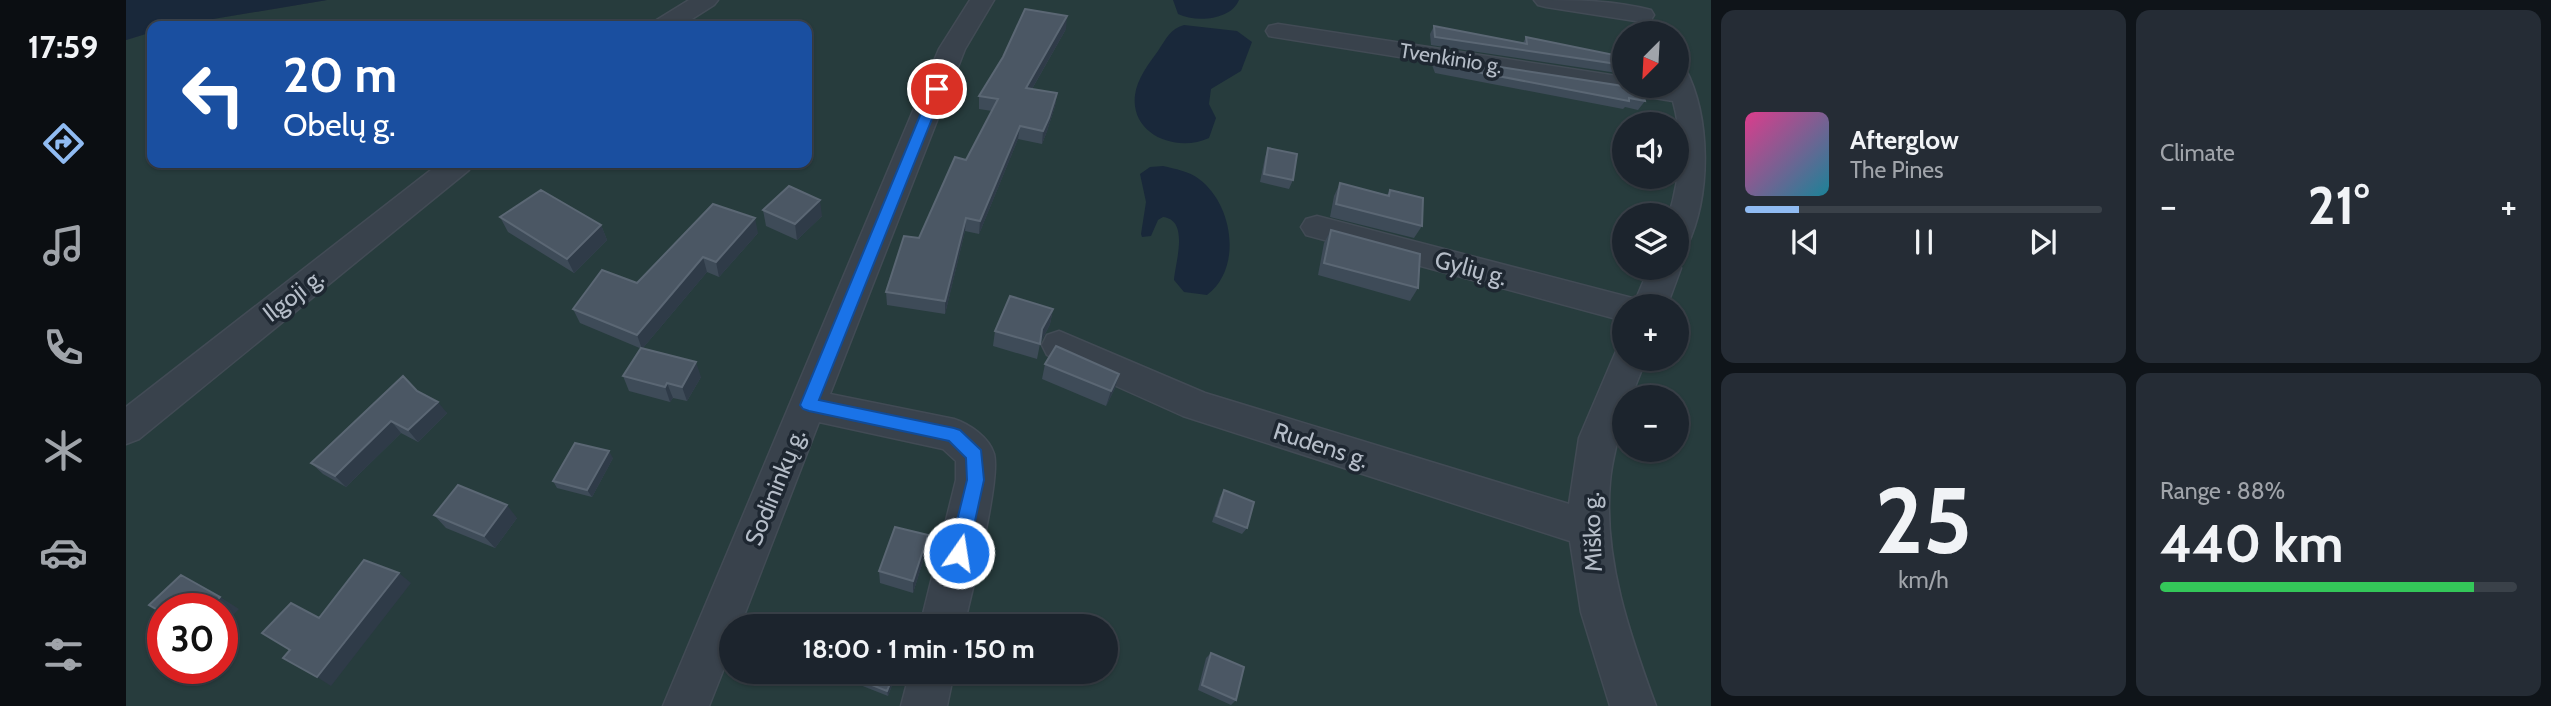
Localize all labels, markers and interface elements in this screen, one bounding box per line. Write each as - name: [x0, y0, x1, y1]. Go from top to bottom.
- north arrow: [1612, 21, 1689, 98]
- map controls: [1612, 21, 1689, 462]
- text: 17:59: [28, 27, 98, 66]
- street label: Tvenkinio g.: [1398, 38, 1504, 78]
- text: 20 m: [283, 45, 397, 104]
- icon: left: [168, 49, 259, 140]
- pin: [907, 59, 967, 119]
- icon: arrive: [918, 70, 956, 108]
- text: Obelų g.: [283, 105, 396, 144]
- button: sound: [1612, 112, 1689, 189]
- icon: directions: [39, 119, 88, 168]
- text: Afterglow: [1850, 124, 1959, 156]
- text: Climate: [2160, 139, 2235, 167]
- text: The Pines: [1850, 156, 1944, 184]
- text: 21°: [2308, 174, 2369, 237]
- text: −: [2160, 182, 2177, 229]
- text: +: [2500, 182, 2517, 229]
- button: layers: [1612, 203, 1689, 280]
- icon: music: [39, 221, 88, 270]
- icon: previous: [1786, 223, 1824, 261]
- icon: pause: [1905, 223, 1943, 261]
- icon: next: [2024, 223, 2062, 261]
- street label: Gylių g.: [1432, 244, 1510, 292]
- street label: Ilgoji g.: [257, 262, 329, 328]
- button: +: [1612, 294, 1689, 371]
- icon: phone: [39, 323, 88, 372]
- button: −: [1612, 385, 1689, 462]
- street label: Rudens g.: [1270, 416, 1372, 474]
- street label: Sodininkų g.: [738, 424, 812, 550]
- icon: climate: [39, 426, 88, 475]
- text: 25: [1875, 465, 1972, 576]
- text: Range · 88%: [2160, 477, 2285, 505]
- street label: Miško g.: [1576, 491, 1608, 573]
- text: 440 km: [2160, 512, 2343, 575]
- position arrow: [922, 516, 996, 590]
- icon: car: [39, 528, 88, 577]
- text: km/h: [1898, 566, 1949, 594]
- speed limit sign: 30: [147, 593, 238, 684]
- icon: filters: [39, 630, 88, 679]
- text: 18:00 · 1 min · 150 m: [802, 633, 1035, 665]

